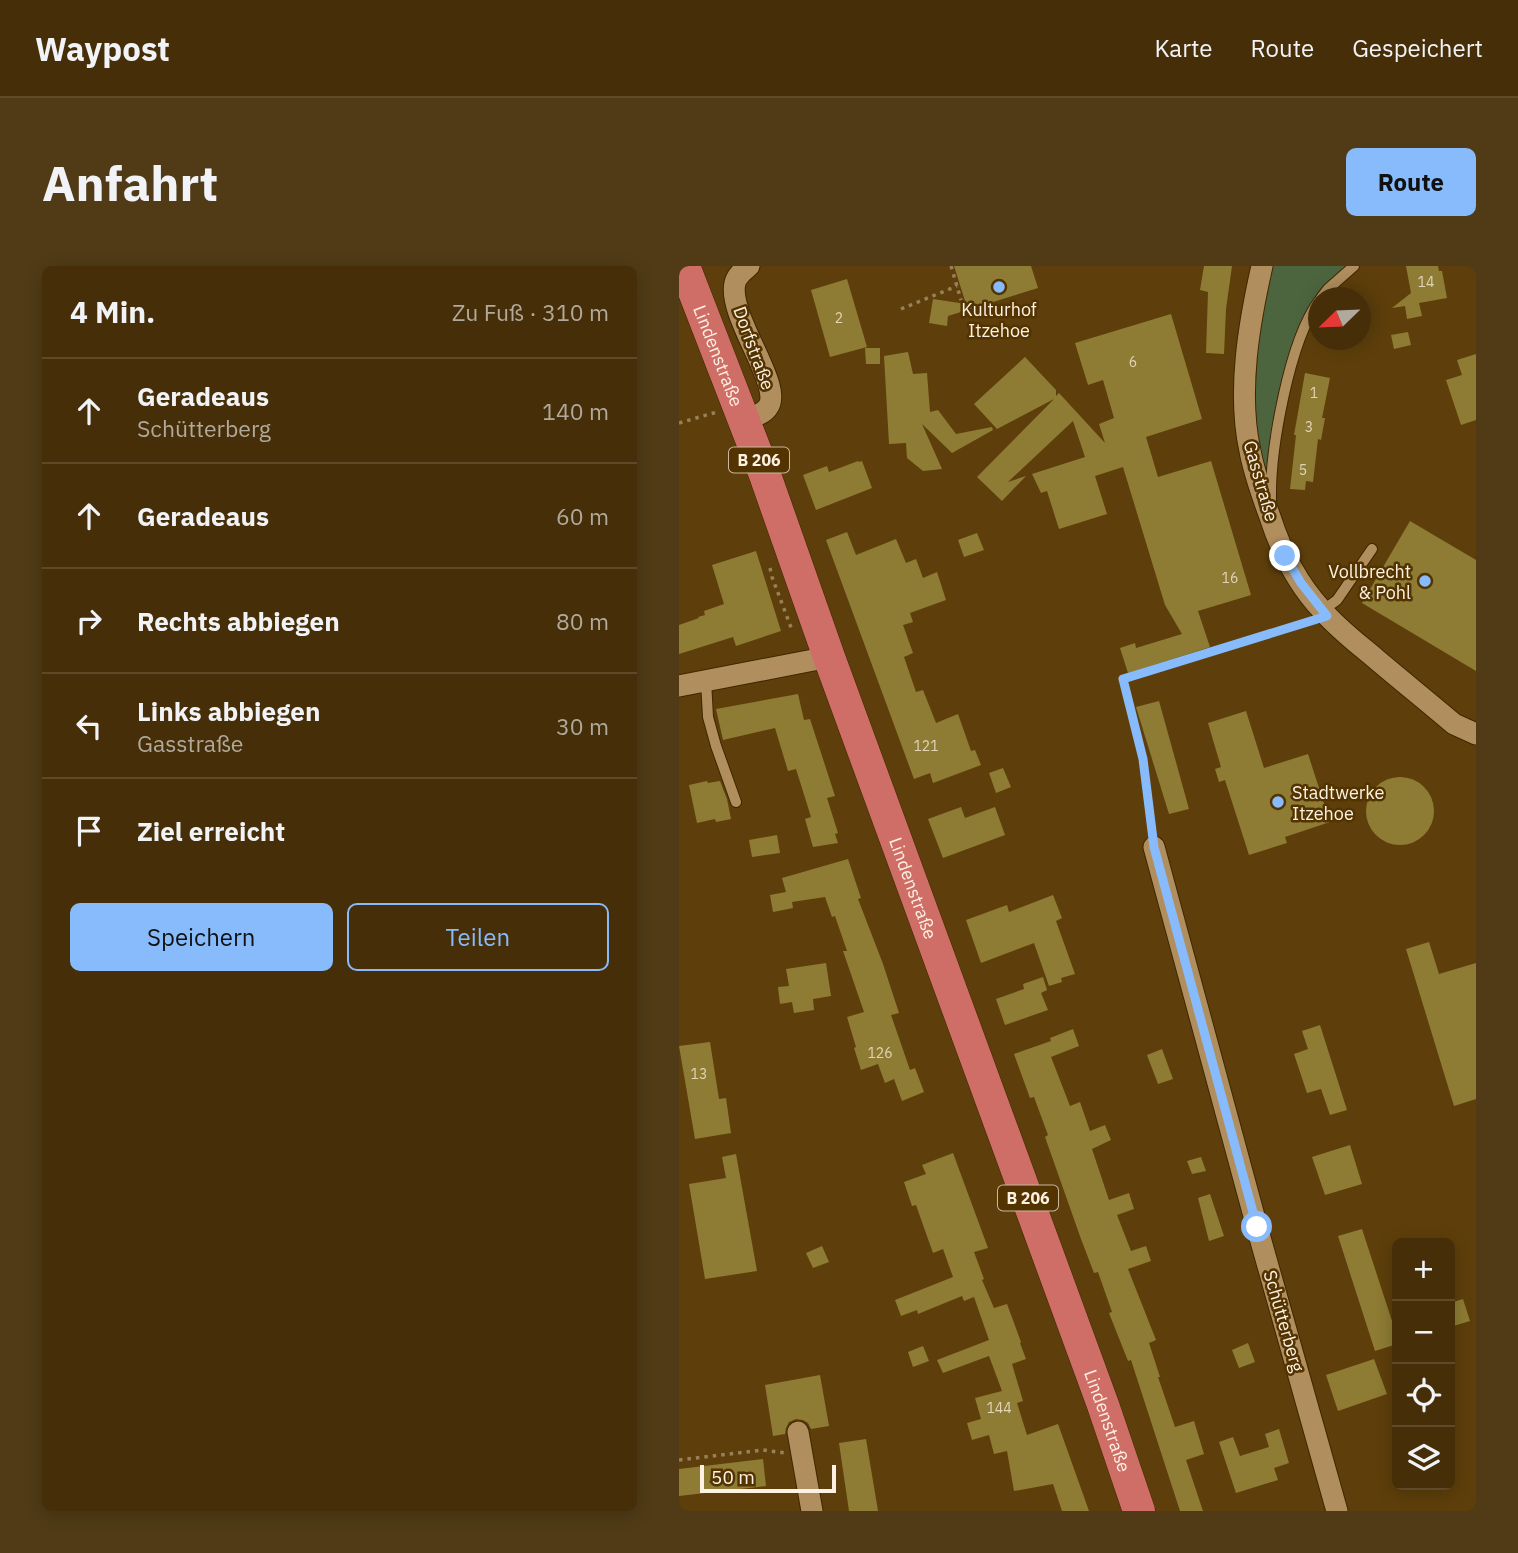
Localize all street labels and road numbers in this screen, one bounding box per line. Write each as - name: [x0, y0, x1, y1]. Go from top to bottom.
- street label: Lindenstraße: [689, 302, 749, 410]
- street label: Dorfstraße: [728, 303, 780, 393]
- street label: Gasstraße: [1238, 438, 1284, 524]
- road number: B 206: [729, 448, 789, 472]
- street label: Lindenstraße: [884, 834, 943, 942]
- road number: B 206: [998, 1186, 1058, 1210]
- street label: Schütterberg: [1258, 1267, 1310, 1375]
- street label: Lindenstraße: [1079, 1366, 1136, 1475]

